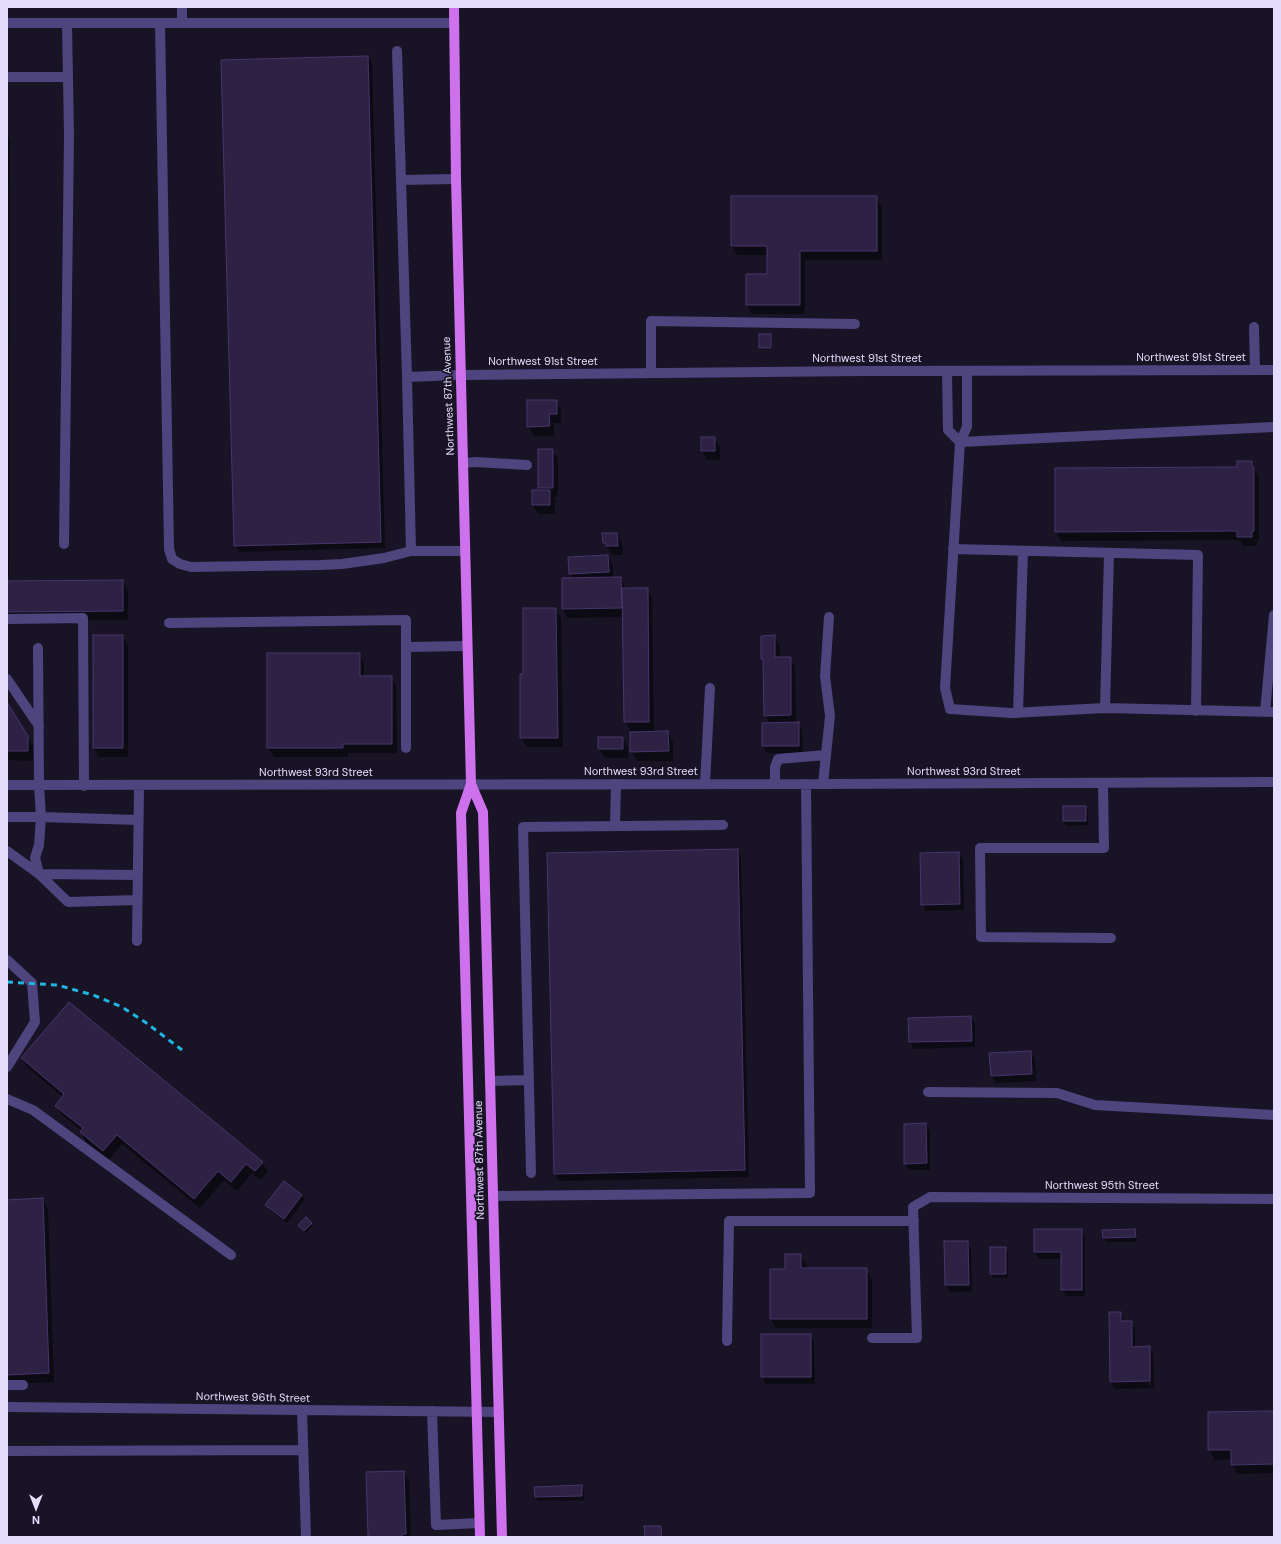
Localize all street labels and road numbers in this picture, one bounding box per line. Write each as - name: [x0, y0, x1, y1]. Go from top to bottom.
- street label: Northwest 87th Avenue: [440, 336, 458, 456]
- street label: Northwest 91st Street: [1136, 351, 1246, 365]
- street label: Northwest 91st Street: [812, 352, 922, 366]
- street label: Northwest 91st Street: [488, 355, 598, 369]
- street label: Northwest 93rd Street: [584, 765, 698, 779]
- street label: Northwest 93rd Street: [907, 765, 1021, 779]
- street label: Northwest 93rd Street: [259, 766, 373, 780]
- street label: Northwest 87th Avenue: [472, 1100, 488, 1220]
- street label: Northwest 95th Street: [1045, 1179, 1159, 1193]
- street label: Northwest 96th Street: [196, 1390, 310, 1406]

